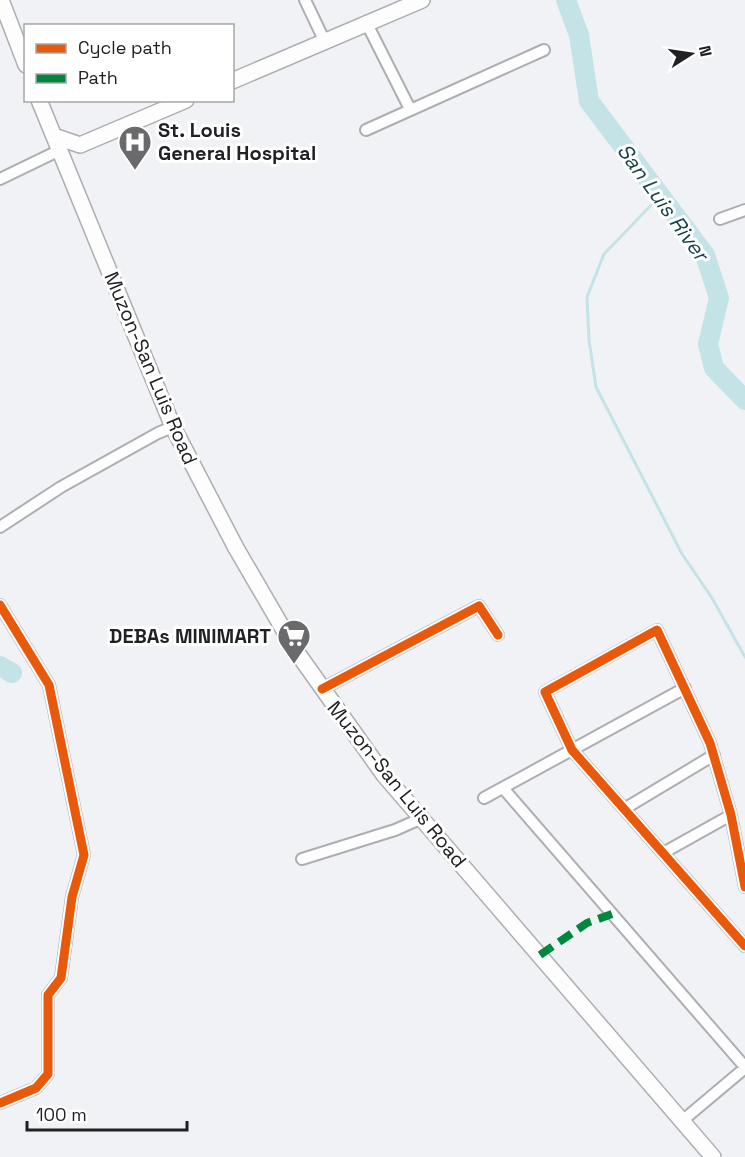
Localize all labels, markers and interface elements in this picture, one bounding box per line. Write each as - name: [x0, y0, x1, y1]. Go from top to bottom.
- legend: [24, 24, 234, 102]
- north arrow: [661, 24, 721, 84]
- text: Cycle path: [78, 36, 172, 59]
- text: N: [694, 44, 717, 58]
- text: Path: [78, 66, 118, 89]
- place label: St. Louis General Hospital: [158, 117, 316, 166]
- hospital icon: St. Louis General Hospital: [117, 124, 153, 171]
- water label: San Luis River: [611, 138, 716, 268]
- street label: Muzon-San Luis Road: [99, 268, 203, 468]
- supermarket icon: DEBAs MINIMART: [276, 618, 312, 665]
- place label: DEBAs MINIMART: [109, 623, 271, 649]
- street label: Muzon-San Luis Road: [322, 695, 472, 873]
- scale bar: [27, 1094, 188, 1132]
- text: 100 m: [36, 1103, 87, 1126]

